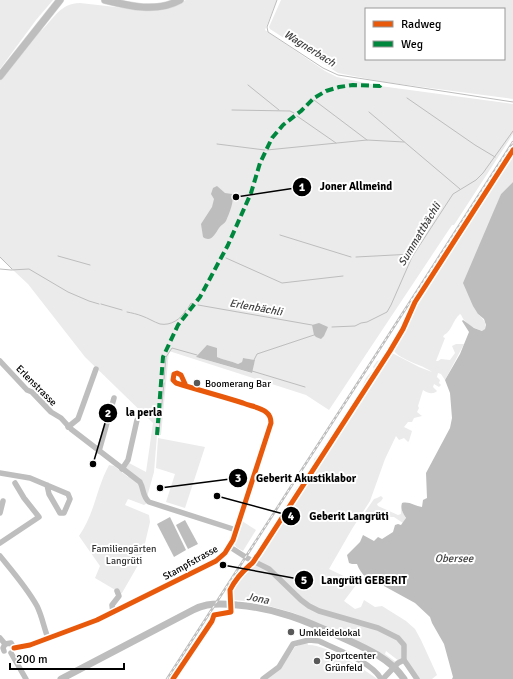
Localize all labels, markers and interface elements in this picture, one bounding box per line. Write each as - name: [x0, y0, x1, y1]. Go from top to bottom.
- legend: [365, 8, 505, 60]
- text: Radweg: [401, 17, 441, 32]
- water label: Wagnerbach: [282, 27, 339, 70]
- text: Weg: [401, 37, 423, 52]
- callout: Joner Allmeind: [292, 175, 401, 198]
- text: 1: [299, 180, 306, 195]
- text: Joner Allmeind: [320, 180, 392, 193]
- water label: Summattbächli: [395, 199, 444, 268]
- water label: Erlenbächli: [228, 296, 284, 319]
- street label: Erlenstrasse: [13, 363, 59, 409]
- marker: Boomerang Bar: [192, 378, 202, 388]
- place label: Boomerang Bar: [205, 378, 271, 390]
- callout: la perla: [98, 401, 170, 424]
- text: 2: [105, 406, 111, 421]
- text: la perla: [126, 406, 163, 419]
- callout: Geberit Akustiklabor: [228, 466, 364, 489]
- text: 3: [235, 471, 241, 486]
- text: Geberit Akustiklabor: [256, 472, 357, 485]
- callout: Geberit Langrüti: [281, 505, 397, 528]
- text: 4: [288, 509, 295, 524]
- text: Geberit Langrüti: [309, 510, 389, 523]
- park label: Familiengärten Langrüti: [92, 543, 156, 567]
- street label: Stampfstrasse: [161, 543, 220, 583]
- water label: Obersee: [435, 552, 474, 565]
- callout: Langrüti GEBERIT: [294, 568, 415, 591]
- text: 5: [301, 573, 307, 588]
- text: Langrüti GEBERIT: [321, 574, 407, 587]
- water label: Jona: [246, 590, 270, 607]
- marker: Umkleidelokal: [286, 627, 296, 637]
- place label: Umkleidelokal: [299, 627, 361, 639]
- scale bar: [10, 645, 124, 671]
- place label: Sportcenter Grünfeld: [325, 650, 376, 674]
- text: 200 m: [16, 652, 48, 667]
- marker: Sportcenter Grünfeld: [312, 656, 322, 666]

